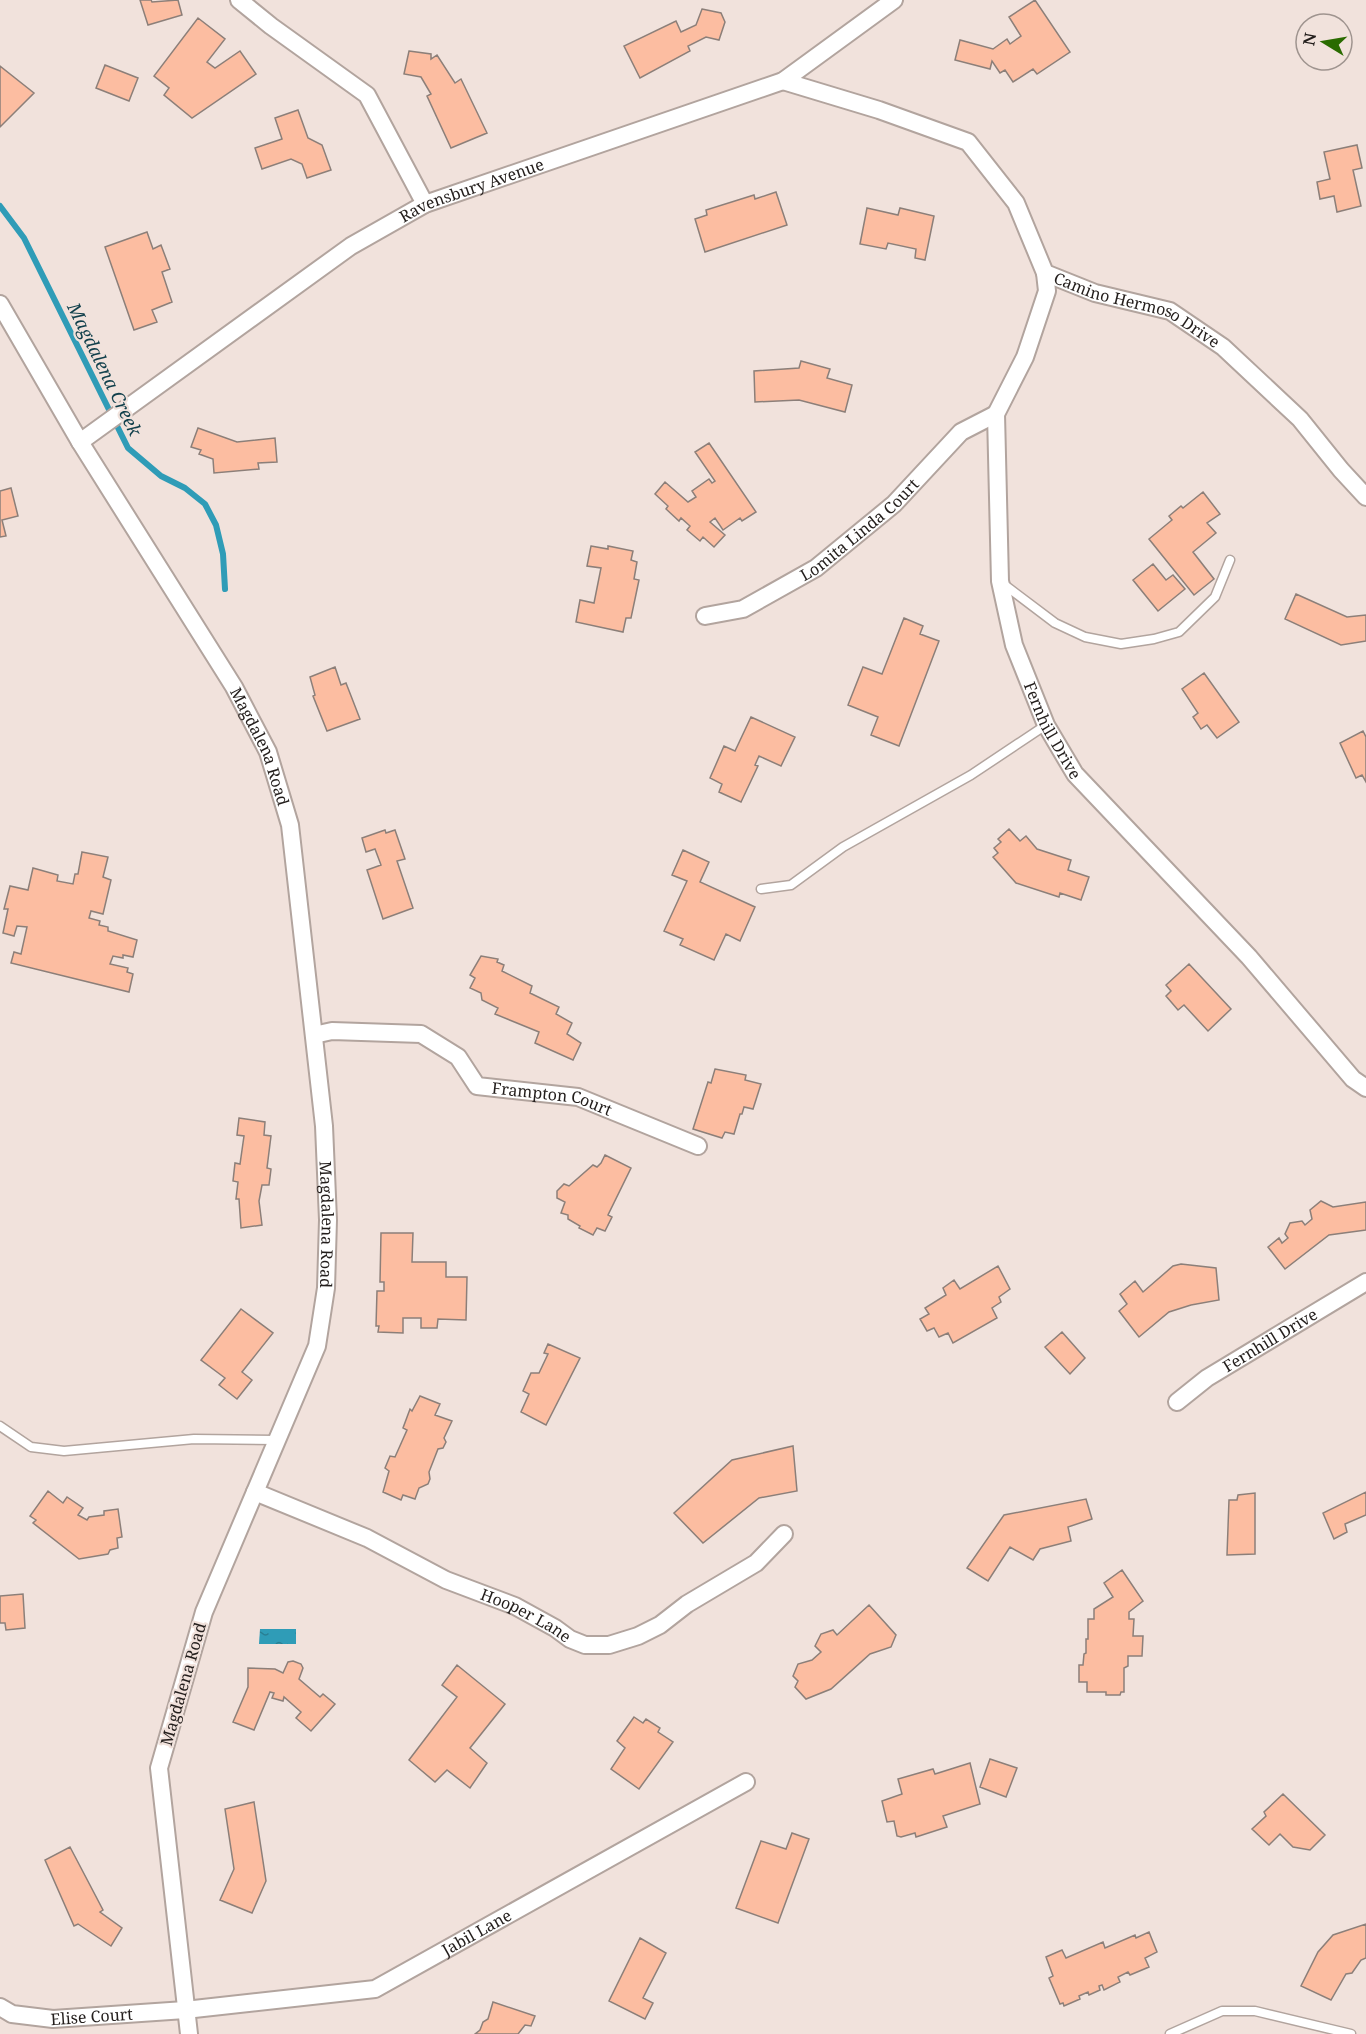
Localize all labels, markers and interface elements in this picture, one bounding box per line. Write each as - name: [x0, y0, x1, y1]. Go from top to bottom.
- north arrow: [1294, 12, 1354, 72]
- text: N: [1297, 30, 1321, 47]
- street label: Ravensbury Avenue: [395, 153, 547, 227]
- street label: Camino Hermoso Drive: [1051, 267, 1224, 353]
- water label: Magdalena Creek: [62, 297, 148, 440]
- street label: Lomita Linda Court: [796, 473, 924, 586]
- street label: Fernhill Drive: [1019, 678, 1087, 783]
- street label: Magdalena Road: [225, 683, 295, 808]
- street label: Frampton Court: [491, 1077, 616, 1121]
- street label: Magdalena Road: [314, 1161, 339, 1289]
- street label: Fernhill Drive: [1219, 1303, 1321, 1377]
- street label: Hooper Lane: [478, 1583, 576, 1647]
- street label: Magdalena Road: [155, 1620, 211, 1748]
- street label: Jabil Lane: [437, 1904, 515, 1961]
- street label: Elise Court: [50, 2003, 134, 2030]

